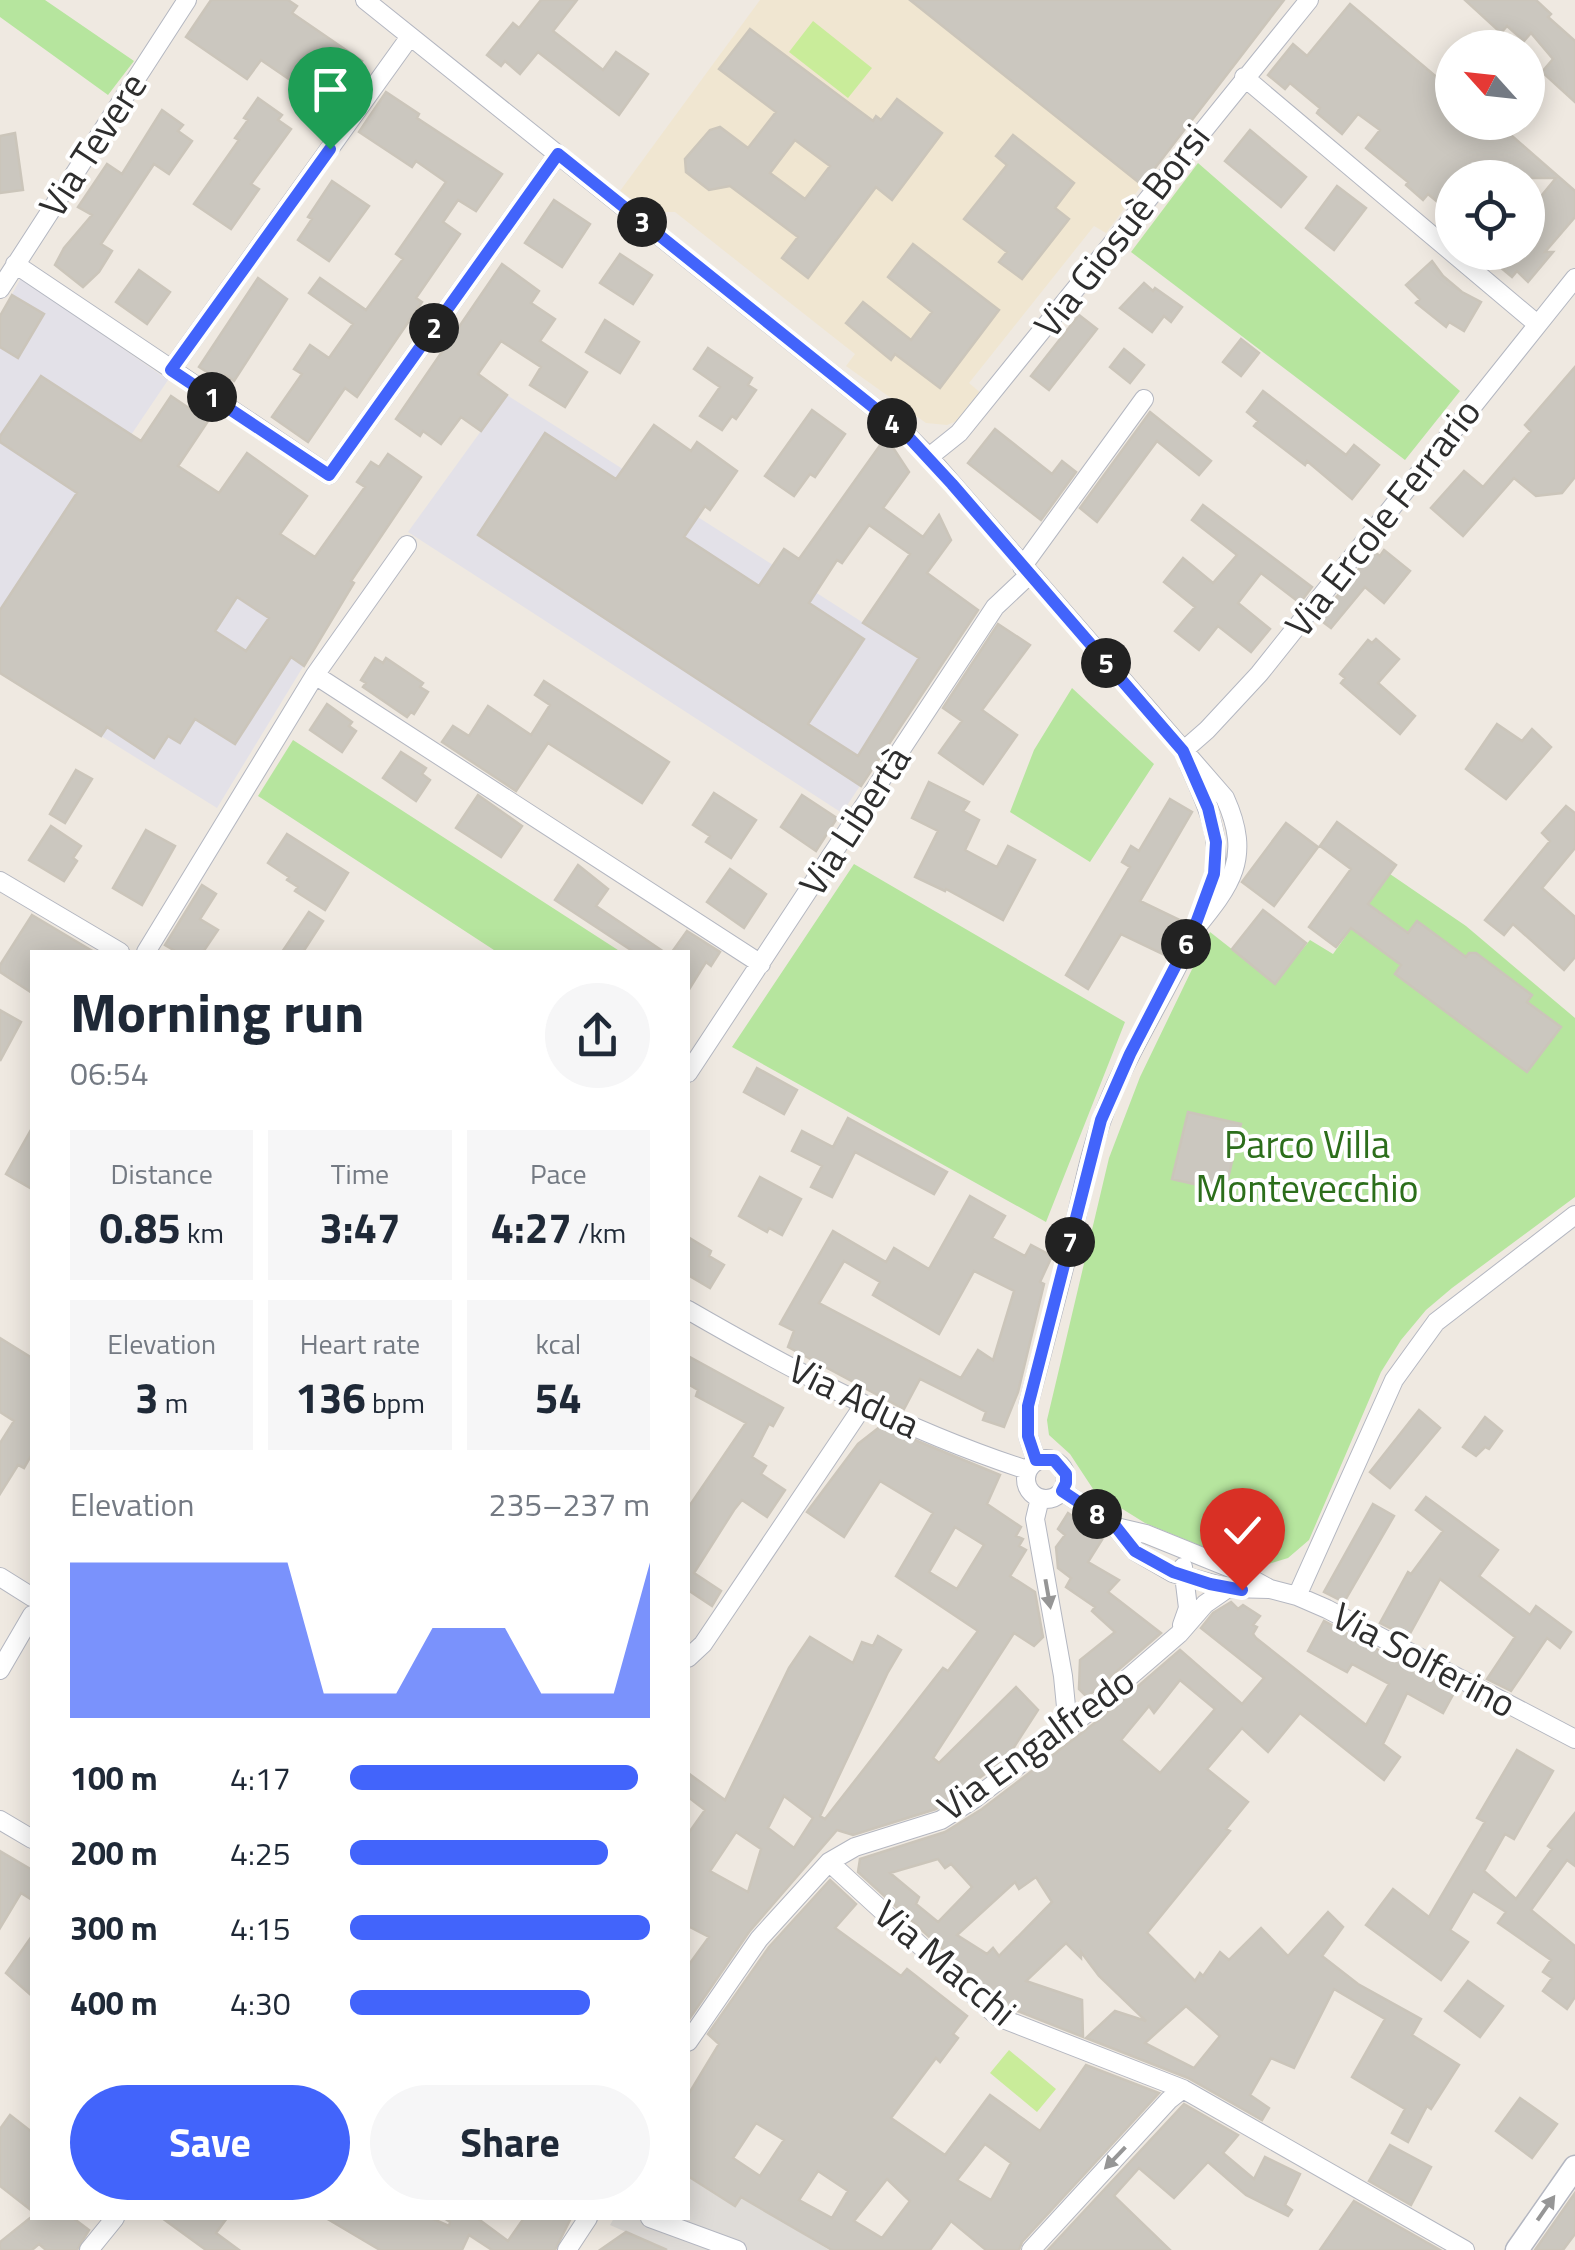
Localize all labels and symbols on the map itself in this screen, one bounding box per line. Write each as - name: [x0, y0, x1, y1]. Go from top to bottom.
- north arrow: [1435, 30, 1545, 140]
- pin: [288, 47, 373, 150]
- street label: Via Tevere: [24, 61, 161, 228]
- street label: Via Giosuè Borsi: [1019, 111, 1223, 350]
- pin: 3: [617, 197, 667, 247]
- pin: 2: [409, 303, 459, 353]
- pin: 1: [187, 372, 237, 422]
- street label: Via Ercole Ferrario: [1270, 385, 1494, 649]
- pin: 4: [867, 398, 917, 448]
- pin: 5: [1081, 638, 1131, 688]
- street label: Via Libertà: [784, 734, 925, 907]
- pin: 6: [1161, 919, 1211, 969]
- park label: Parco Villa Montevecchio: [1195, 1115, 1419, 1217]
- pin: 7: [1045, 1217, 1095, 1267]
- street label: Via Adua: [779, 1339, 930, 1453]
- pin: [1200, 1488, 1285, 1591]
- pin: 8: [1072, 1489, 1122, 1539]
- one-way arrow: [1041, 1579, 1056, 1610]
- street label: Via Solferino: [1322, 1586, 1527, 1732]
- street label: Via Engalfredo: [925, 1652, 1146, 1835]
- street label: Via Macchi: [862, 1885, 1030, 2039]
- one-way arrow: [1104, 2146, 1127, 2170]
- one-way arrow: [1536, 2195, 1555, 2222]

